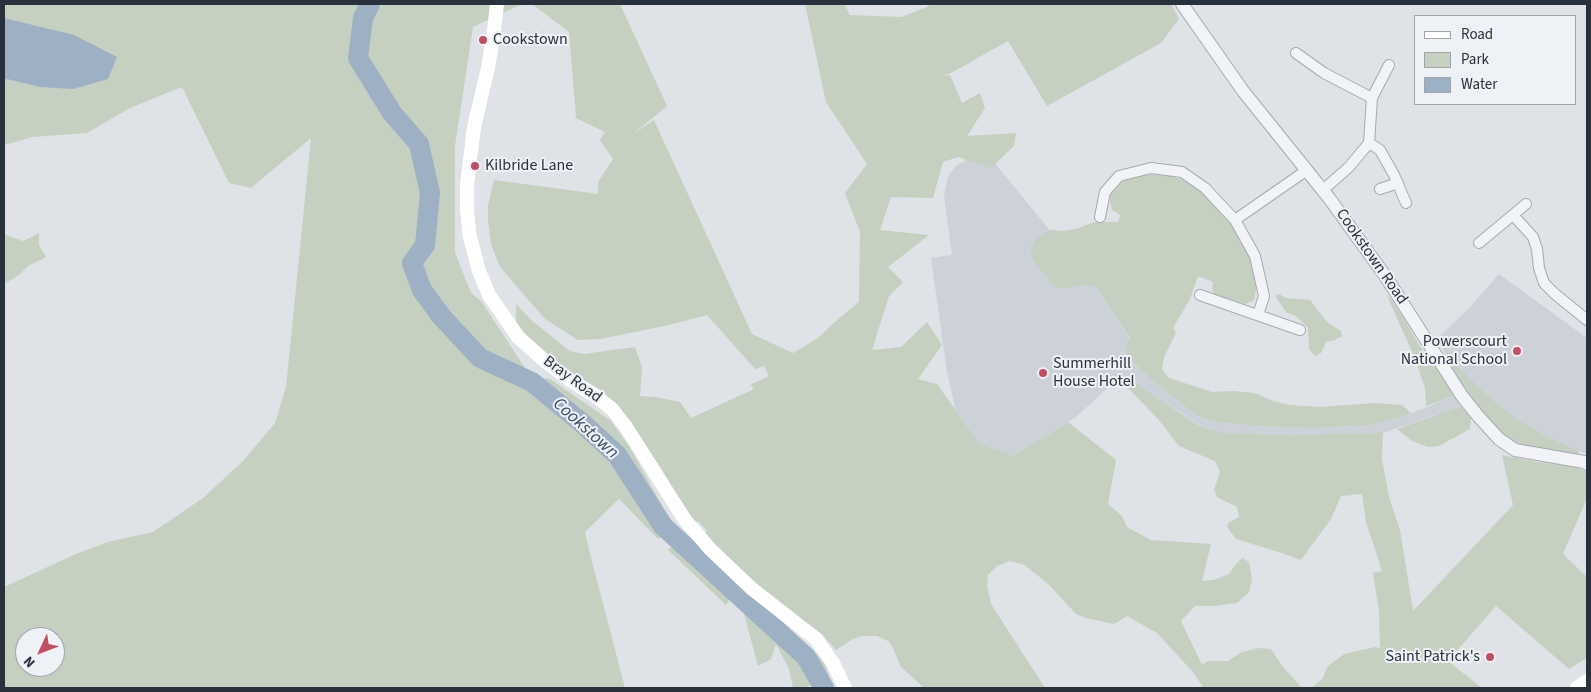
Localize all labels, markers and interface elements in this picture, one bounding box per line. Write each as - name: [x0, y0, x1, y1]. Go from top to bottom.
- legend: [1414, 15, 1576, 105]
- text: Road: [1461, 24, 1493, 45]
- place label: Cookstown: [493, 30, 568, 50]
- marker: Cookstown: [477, 34, 489, 46]
- text: Park: [1461, 49, 1489, 70]
- text: Water: [1461, 74, 1497, 95]
- place label: Kilbride Lane: [485, 156, 573, 176]
- marker: Kilbride Lane: [469, 160, 481, 172]
- street label: Cookstown Road: [1331, 205, 1411, 309]
- place label: Powerscourt National School: [1401, 332, 1507, 370]
- marker: Powerscourt National School: [1511, 345, 1523, 357]
- street label: Bray Road: [539, 352, 605, 408]
- place label: Summerhill House Hotel: [1053, 354, 1135, 392]
- marker: Summerhill House Hotel: [1037, 367, 1049, 379]
- water label: Cookstown: [548, 394, 622, 464]
- north arrow: [15, 627, 65, 677]
- place label: Saint Patrick's: [1385, 647, 1480, 667]
- text: N: [19, 651, 40, 672]
- marker: Saint Patrick's: [1484, 651, 1496, 663]

